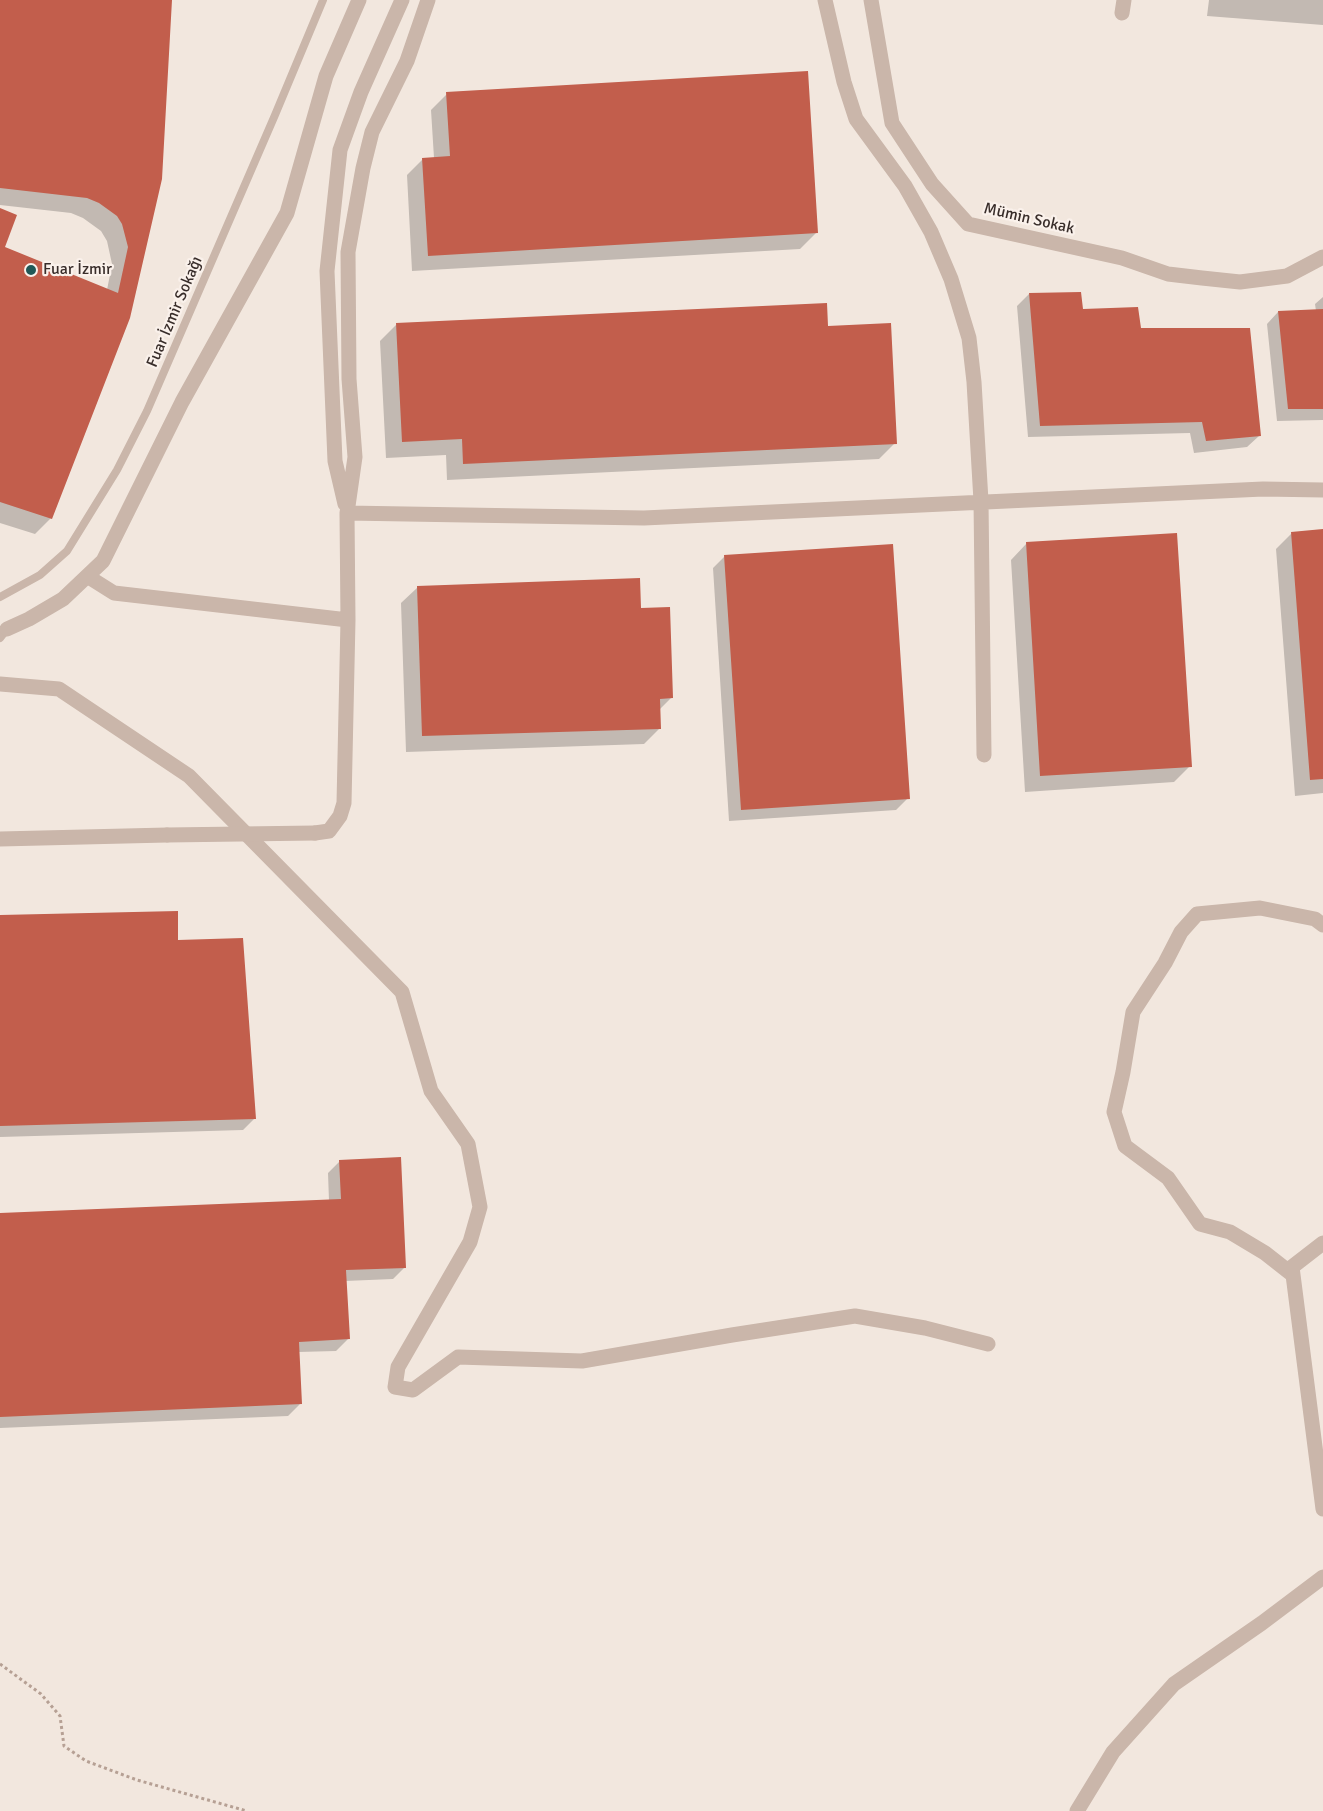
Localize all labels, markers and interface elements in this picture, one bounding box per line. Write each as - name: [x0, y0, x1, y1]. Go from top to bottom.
- street label: Mümin Sokak: [982, 199, 1076, 239]
- street label: Fuar İzmir Sokağı: [143, 254, 207, 370]
- place label: Fuar İzmir: [43, 260, 112, 280]
- marker: Fuar İzmir: [24, 263, 38, 277]

